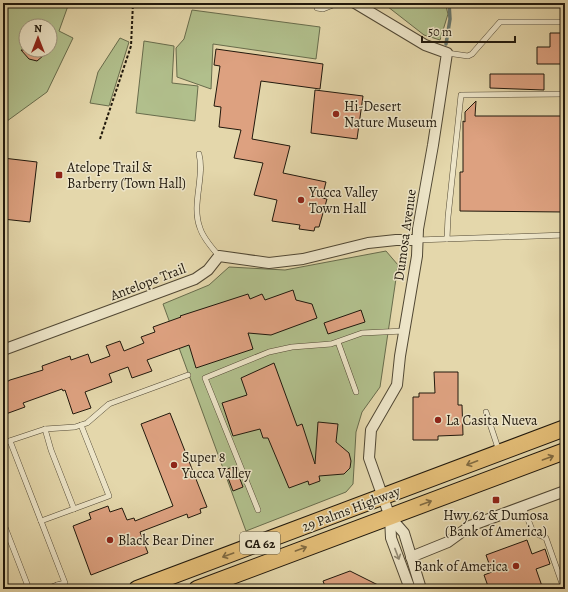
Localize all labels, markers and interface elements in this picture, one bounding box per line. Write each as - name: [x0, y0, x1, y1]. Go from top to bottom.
- north arrow: [18, 18, 58, 58]
- scale bar: [422, 18, 515, 44]
- text: N: [34, 21, 42, 36]
- text: 50 m: [428, 24, 452, 40]
- place label: Hi-Desert Nature Museum: [344, 97, 437, 132]
- marker: Hi-Desert Nature Museum: [331, 109, 341, 119]
- place label: Atelope Trail & Barberry (Town Hall): [66, 158, 186, 193]
- marker: Atelope Trail & Barberry (Town Hall): [54, 170, 64, 180]
- place label: Yucca Valley Town Hall: [308, 183, 379, 218]
- street label: Dumosa Avenue: [389, 188, 421, 282]
- marker: Yucca Valley Town Hall: [296, 195, 306, 205]
- street label: Antelope Trail: [106, 259, 189, 305]
- place label: La Casita Nueva: [446, 411, 538, 430]
- marker: La Casita Nueva: [433, 415, 443, 425]
- place label: Super 8 Yucca Valley: [181, 448, 252, 483]
- one-way arrow: [541, 453, 553, 461]
- marker: Super 8 Yucca Valley: [169, 460, 179, 470]
- one-way arrow: [466, 460, 478, 468]
- street label: 29 Palms Highway: [299, 481, 404, 536]
- marker: Hwy 62 & Dumosa (Bank of America): [491, 495, 501, 505]
- one-way arrow: [420, 499, 432, 507]
- place label: Hwy 62 & Dumosa (Bank of America): [443, 506, 549, 541]
- place label: Black Bear Diner: [118, 531, 215, 550]
- road number: CA 62: [240, 532, 280, 554]
- marker: Black Bear Diner: [105, 535, 115, 545]
- one-way arrow: [295, 545, 307, 553]
- one-way arrow: [393, 547, 401, 559]
- one-way arrow: [222, 552, 234, 560]
- place label: Bank of America: [414, 557, 508, 576]
- marker: Bank of America: [511, 561, 521, 571]

